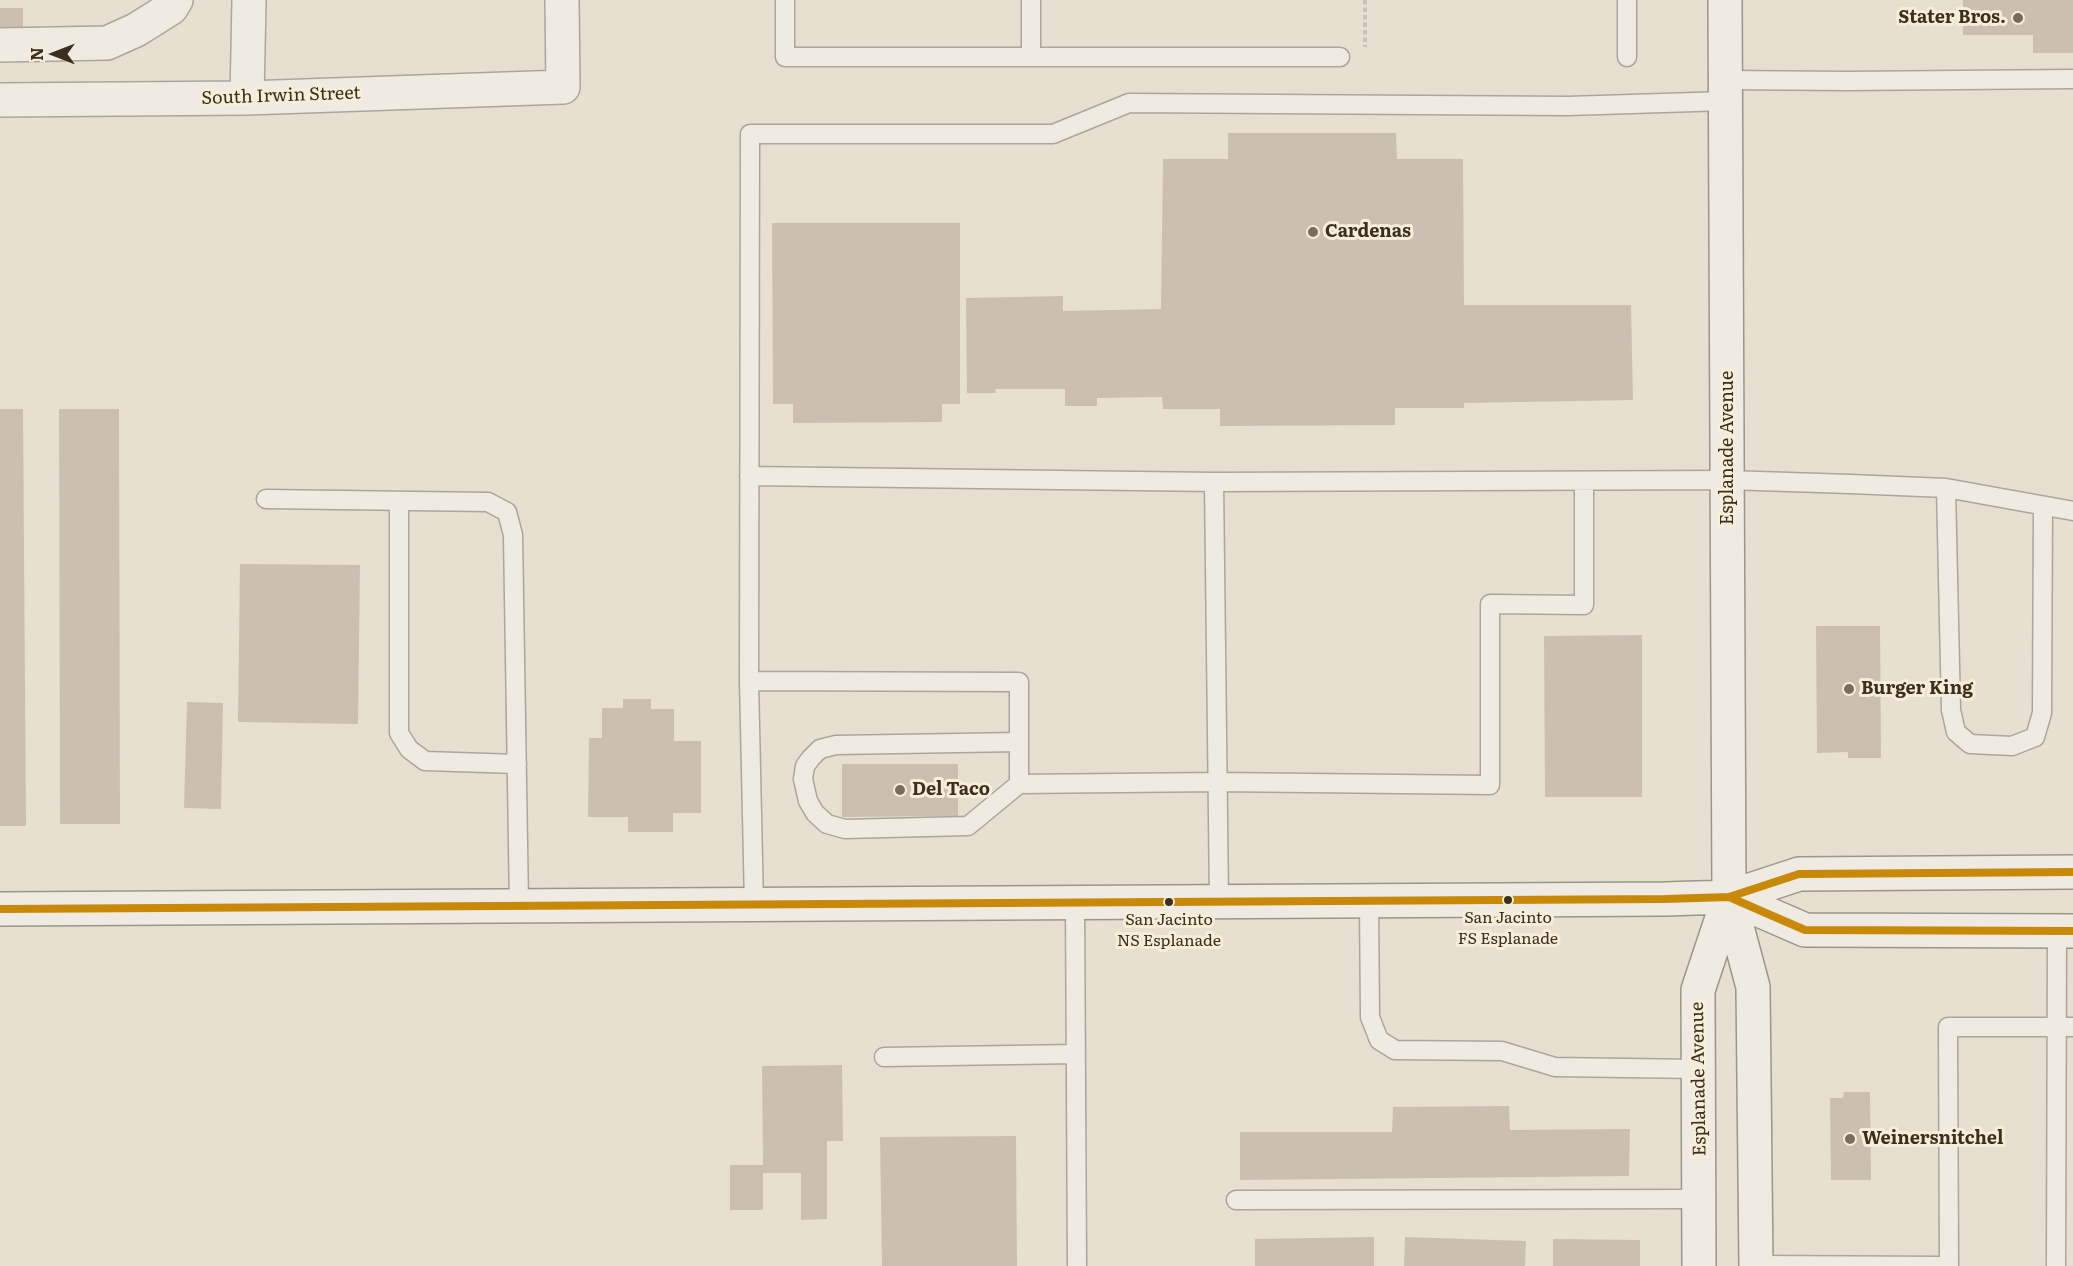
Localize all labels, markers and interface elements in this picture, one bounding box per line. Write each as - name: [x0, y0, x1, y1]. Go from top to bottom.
- place label: Stater Bros.: [1898, 7, 2006, 29]
- marker: Stater Bros.: [2011, 11, 2025, 25]
- north arrow: [24, 24, 84, 84]
- text: N: [24, 47, 48, 61]
- street label: South Irwin Street: [201, 82, 361, 110]
- place label: Cardenas: [1325, 221, 1411, 243]
- marker: Cardenas: [1306, 225, 1320, 239]
- street label: Esplanade Avenue: [1717, 371, 1739, 525]
- place label: Burger King: [1861, 678, 1973, 700]
- marker: Burger King: [1842, 682, 1856, 696]
- place label: Del Taco: [912, 779, 990, 801]
- marker: Del Taco: [893, 783, 907, 797]
- marker: San Jacinto FS Esplanade: [1502, 894, 1514, 906]
- marker: San Jacinto NS Esplanade: [1163, 896, 1175, 908]
- place label: San Jacinto FS Esplanade: [1458, 908, 1558, 946]
- place label: San Jacinto NS Esplanade: [1117, 910, 1221, 948]
- street label: Esplanade Avenue: [1687, 1002, 1711, 1156]
- place label: Weinersnitchel: [1862, 1128, 2003, 1150]
- marker: Weinersnitchel: [1843, 1132, 1857, 1146]

